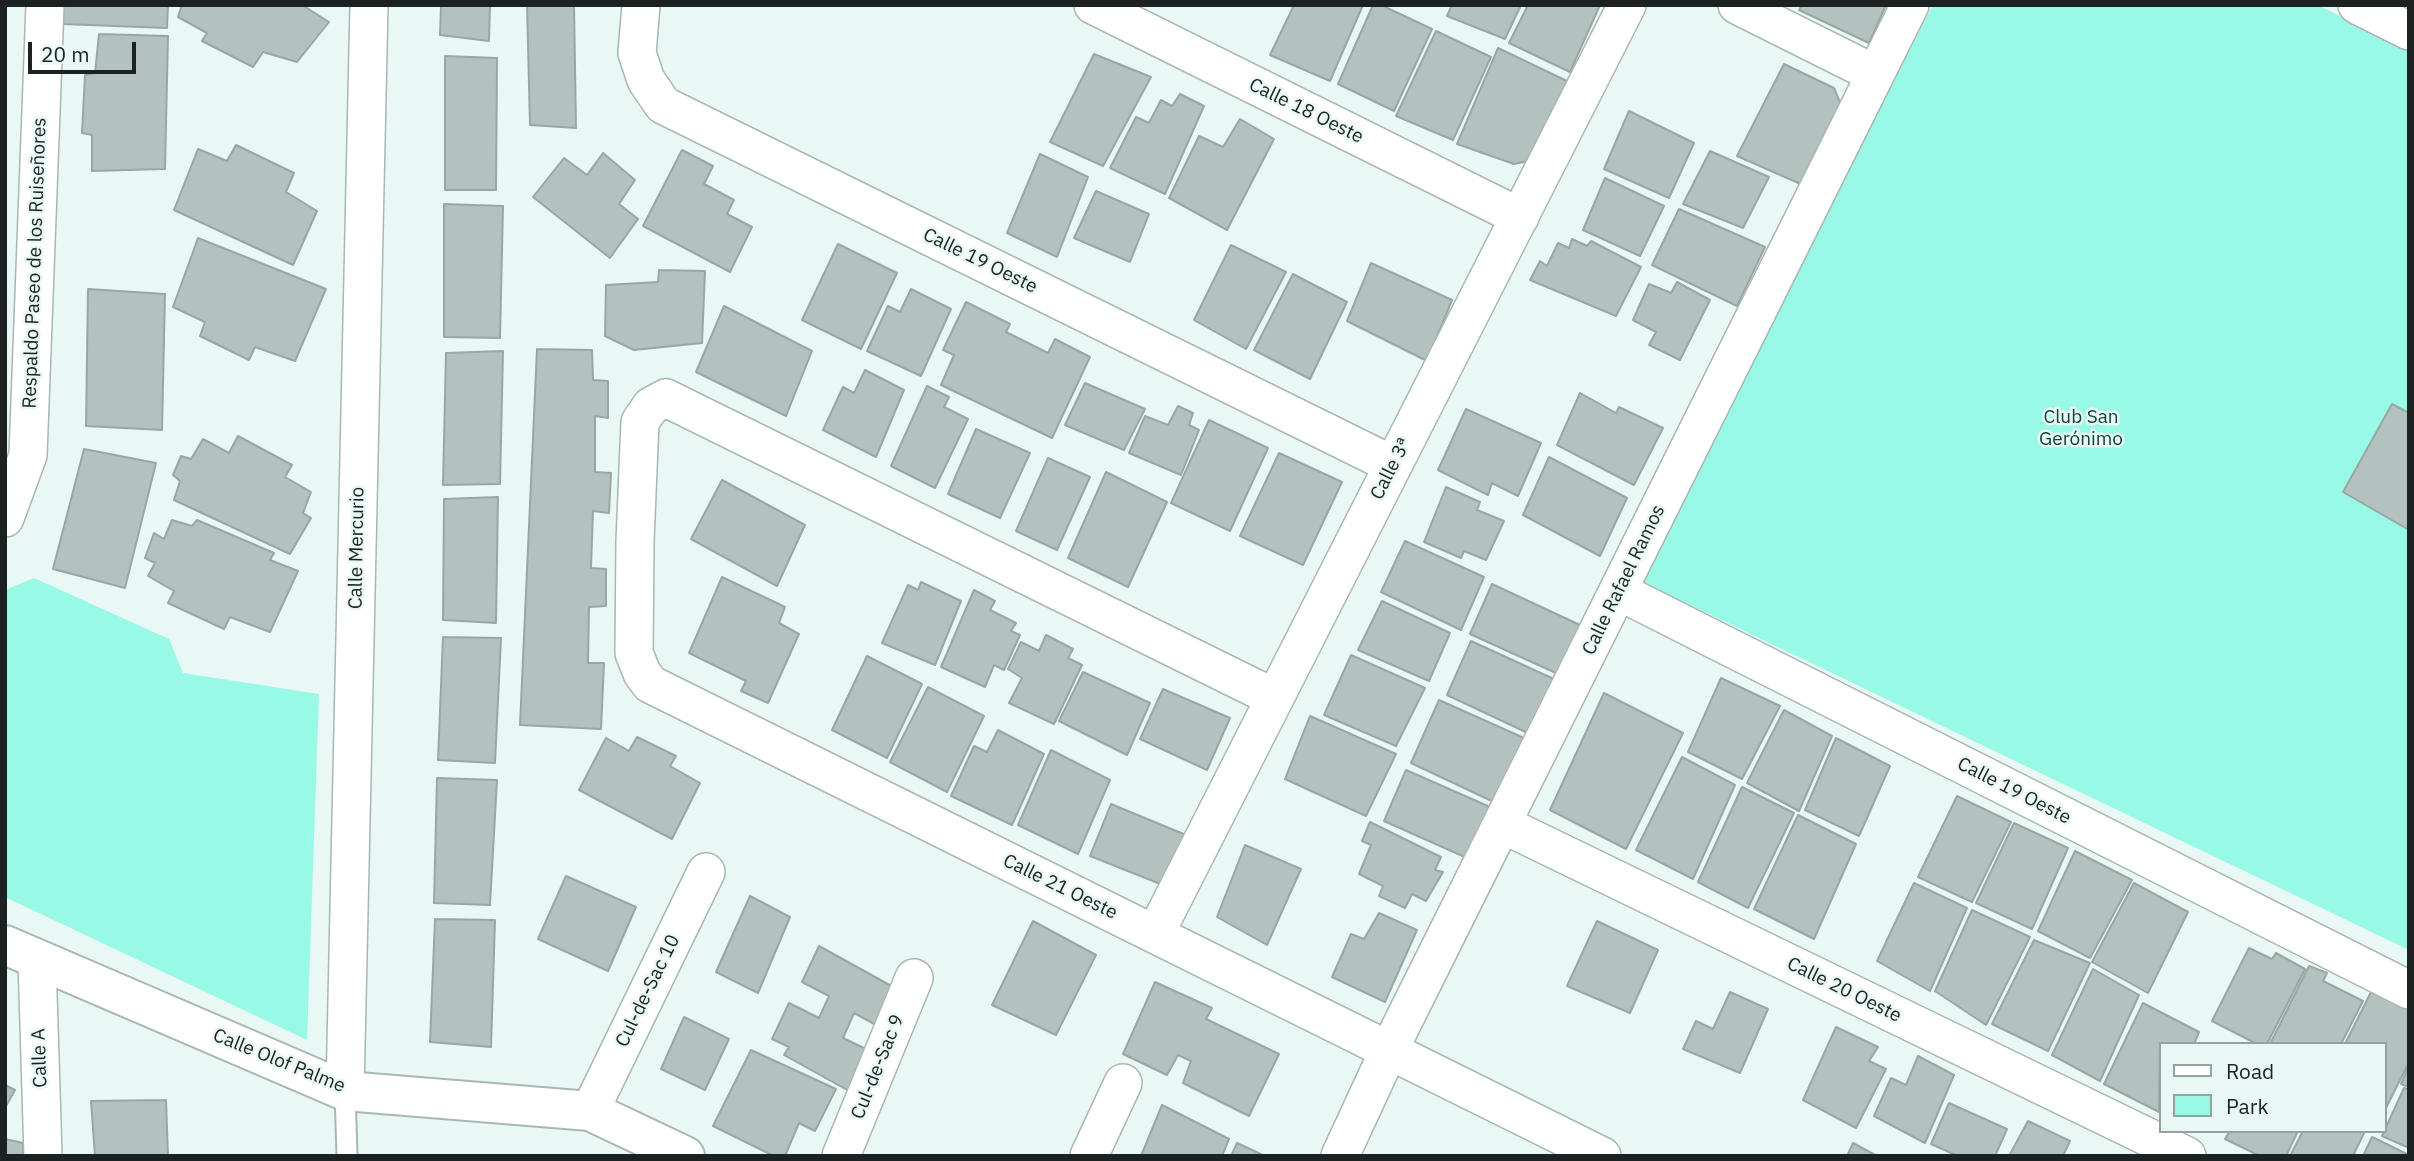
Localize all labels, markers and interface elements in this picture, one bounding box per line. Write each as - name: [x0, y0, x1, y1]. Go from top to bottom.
- scale bar: [32, 28, 140, 72]
- text: 20 m: [41, 40, 90, 68]
- street label: Calle 18 Oeste: [1245, 73, 1367, 149]
- street label: Respaldo Paseo de los Ruiseñores: [19, 117, 51, 409]
- street label: Calle 19 Oeste: [919, 223, 1041, 299]
- park label: Club San Gerónimo: [2039, 407, 2123, 451]
- street label: Calle 3ª: [1366, 434, 1416, 504]
- street label: Calle Mercurio: [345, 487, 369, 609]
- street label: Calle Rafael Ramos: [1578, 501, 1670, 659]
- street label: Calle 19 Oeste: [1953, 753, 2075, 829]
- street label: Calle 21 Oeste: [999, 849, 1121, 925]
- street label: Cul-de-Sac 10: [611, 931, 685, 1051]
- street label: Calle 20 Oeste: [1783, 952, 1905, 1028]
- street label: Cul-de-Sac 9: [847, 1011, 909, 1123]
- street label: Calle Olof Palme: [210, 1024, 348, 1098]
- street label: Calle A: [28, 1028, 52, 1088]
- legend: [2158, 1042, 2386, 1133]
- text: Road: [2226, 1057, 2274, 1085]
- text: Park: [2226, 1092, 2269, 1120]

